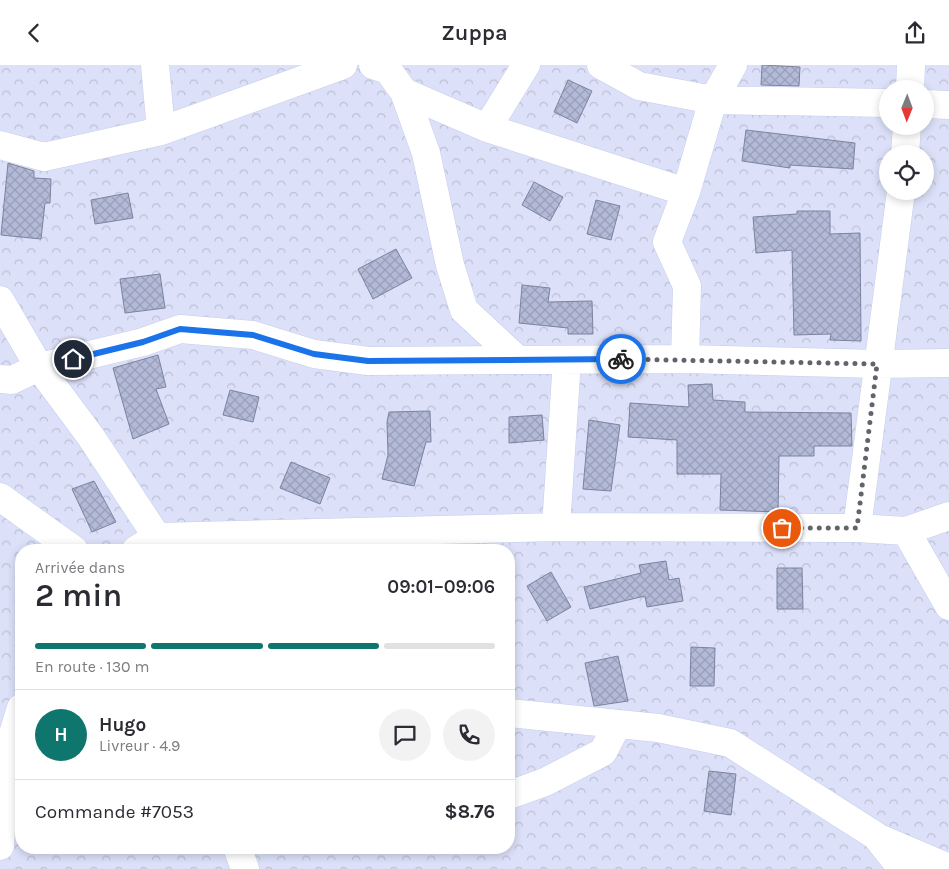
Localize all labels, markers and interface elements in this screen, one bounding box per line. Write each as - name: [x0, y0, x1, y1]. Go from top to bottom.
- icon: back: [20, 19, 48, 47]
- icon: share: [901, 19, 929, 47]
- text: Zuppa: [441, 20, 508, 46]
- north arrow: [879, 80, 934, 135]
- map controls: [879, 80, 934, 200]
- button: locate: [879, 145, 934, 200]
- courier: [596, 334, 646, 384]
- pin: [52, 338, 94, 380]
- icon: home: [59, 345, 87, 373]
- icon: bike: [607, 345, 635, 373]
- pin: [761, 507, 803, 549]
- icon: bag: [768, 514, 796, 542]
- text: Arrivée dans: [35, 558, 125, 577]
- text: 09:01–09:06: [387, 576, 495, 598]
- text: 2 min: [35, 577, 122, 614]
- text: En route · 130 m: [35, 657, 149, 676]
- button: chat: [379, 709, 431, 761]
- button: phone: [443, 709, 495, 761]
- text: Hugo: [99, 714, 146, 736]
- text: H: [54, 724, 68, 746]
- text: Livreur · 4.9: [99, 736, 180, 755]
- text: Commande #7053: [35, 801, 194, 823]
- text: $8.76: [445, 801, 495, 823]

